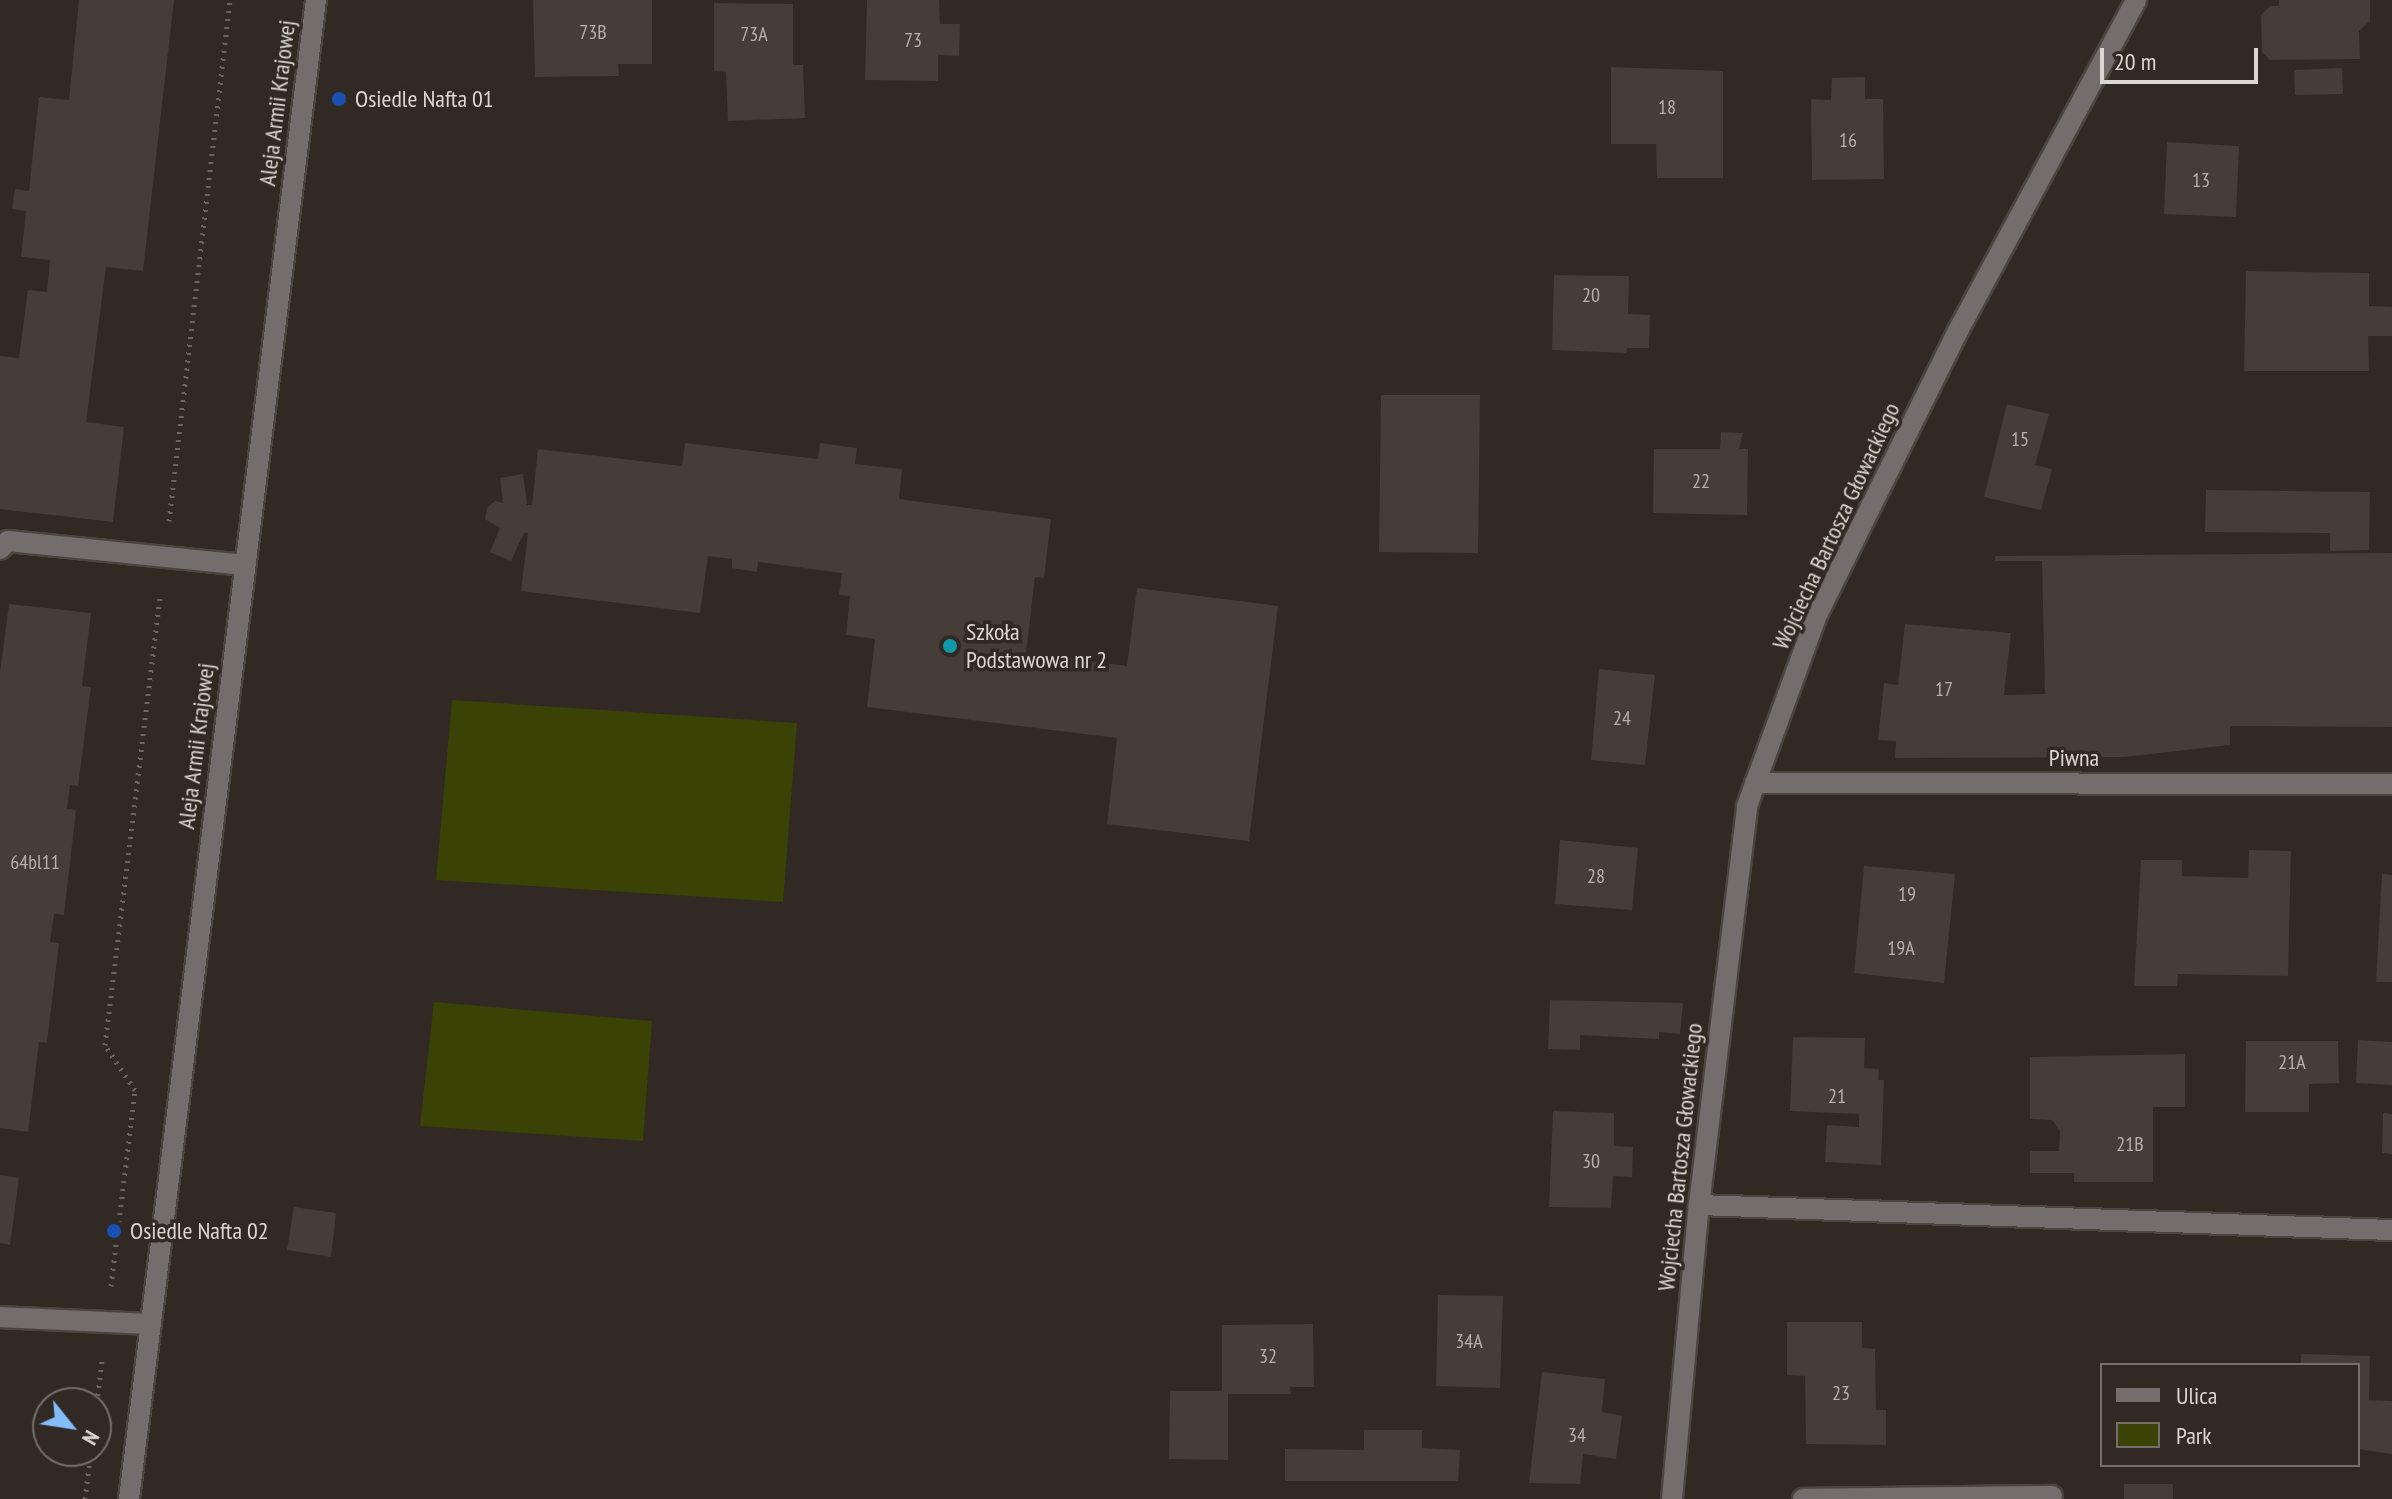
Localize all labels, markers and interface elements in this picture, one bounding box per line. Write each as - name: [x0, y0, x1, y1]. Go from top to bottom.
- street label: Aleja Armii Krajowej: [252, 18, 302, 188]
- house number: 73B: [579, 20, 607, 44]
- house number: 73A: [740, 22, 768, 46]
- house number: 73: [904, 28, 922, 52]
- scale bar: [2104, 32, 2262, 82]
- text: 20 m: [2114, 46, 2156, 77]
- place label: Osiedle Nafta 01: [355, 85, 494, 113]
- marker: Osiedle Nafta 01: [330, 90, 348, 108]
- house number: 18: [1658, 95, 1676, 119]
- house number: 16: [1839, 128, 1857, 152]
- house number: 13: [2192, 168, 2210, 192]
- house number: 20: [1582, 283, 1600, 307]
- street label: Wojciecha Bartosza Głowackiego: [1766, 398, 1906, 654]
- house number: 15: [2011, 427, 2029, 451]
- house number: 22: [1692, 469, 1710, 493]
- place label: Szkoła Podstawowa nr 2: [966, 618, 1107, 674]
- marker: Szkoła Podstawowa nr 2: [941, 637, 959, 655]
- street label: Aleja Armii Krajowej: [171, 661, 221, 831]
- house number: 17: [1935, 677, 1953, 701]
- house number: 24: [1613, 706, 1631, 730]
- street label: Piwna: [2049, 744, 2099, 772]
- house number: 64bl11: [10, 850, 60, 874]
- house number: 28: [1587, 864, 1605, 888]
- house number: 19: [1898, 882, 1916, 906]
- house number: 19A: [1887, 936, 1915, 960]
- street label: Wojciecha Bartosza Głowackiego: [1652, 1022, 1708, 1292]
- house number: 21A: [2278, 1050, 2306, 1074]
- house number: 21: [1828, 1084, 1846, 1108]
- house number: 21B: [2116, 1132, 2144, 1156]
- house number: 30: [1582, 1149, 1600, 1173]
- place label: Osiedle Nafta 02: [130, 1217, 269, 1245]
- marker: Osiedle Nafta 02: [105, 1222, 123, 1240]
- house number: 34A: [1455, 1329, 1483, 1353]
- house number: 32: [1259, 1344, 1277, 1368]
- legend: [2100, 1363, 2360, 1467]
- text: Ulica: [2176, 1380, 2217, 1411]
- house number: 23: [1832, 1381, 1850, 1405]
- north arrow: [32, 1387, 112, 1467]
- text: Park: [2176, 1420, 2212, 1451]
- house number: 34: [1568, 1423, 1586, 1447]
- text: N: [76, 1426, 106, 1450]

